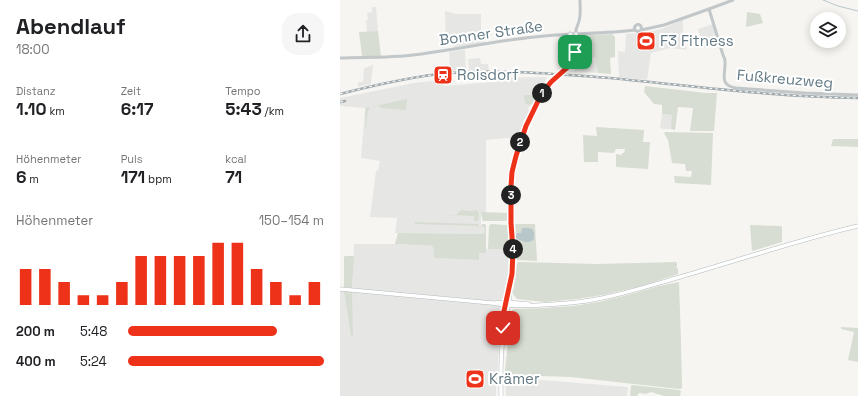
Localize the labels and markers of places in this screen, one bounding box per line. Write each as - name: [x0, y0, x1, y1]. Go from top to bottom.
- sports icon: F3 Fitness: [635, 30, 657, 52]
- place label: F3 Fitness: [660, 31, 734, 50]
- pin: [558, 35, 592, 69]
- station icon: Roisdorf: [432, 64, 454, 86]
- place label: Roisdorf: [457, 65, 519, 84]
- pin: 1: [532, 83, 552, 103]
- pin: 2: [510, 132, 530, 152]
- pin: 3: [501, 185, 521, 205]
- pin: 4: [503, 239, 523, 259]
- pin: [486, 311, 520, 345]
- sports icon: Krämer: [464, 368, 486, 390]
- place label: Krämer: [489, 369, 540, 388]

